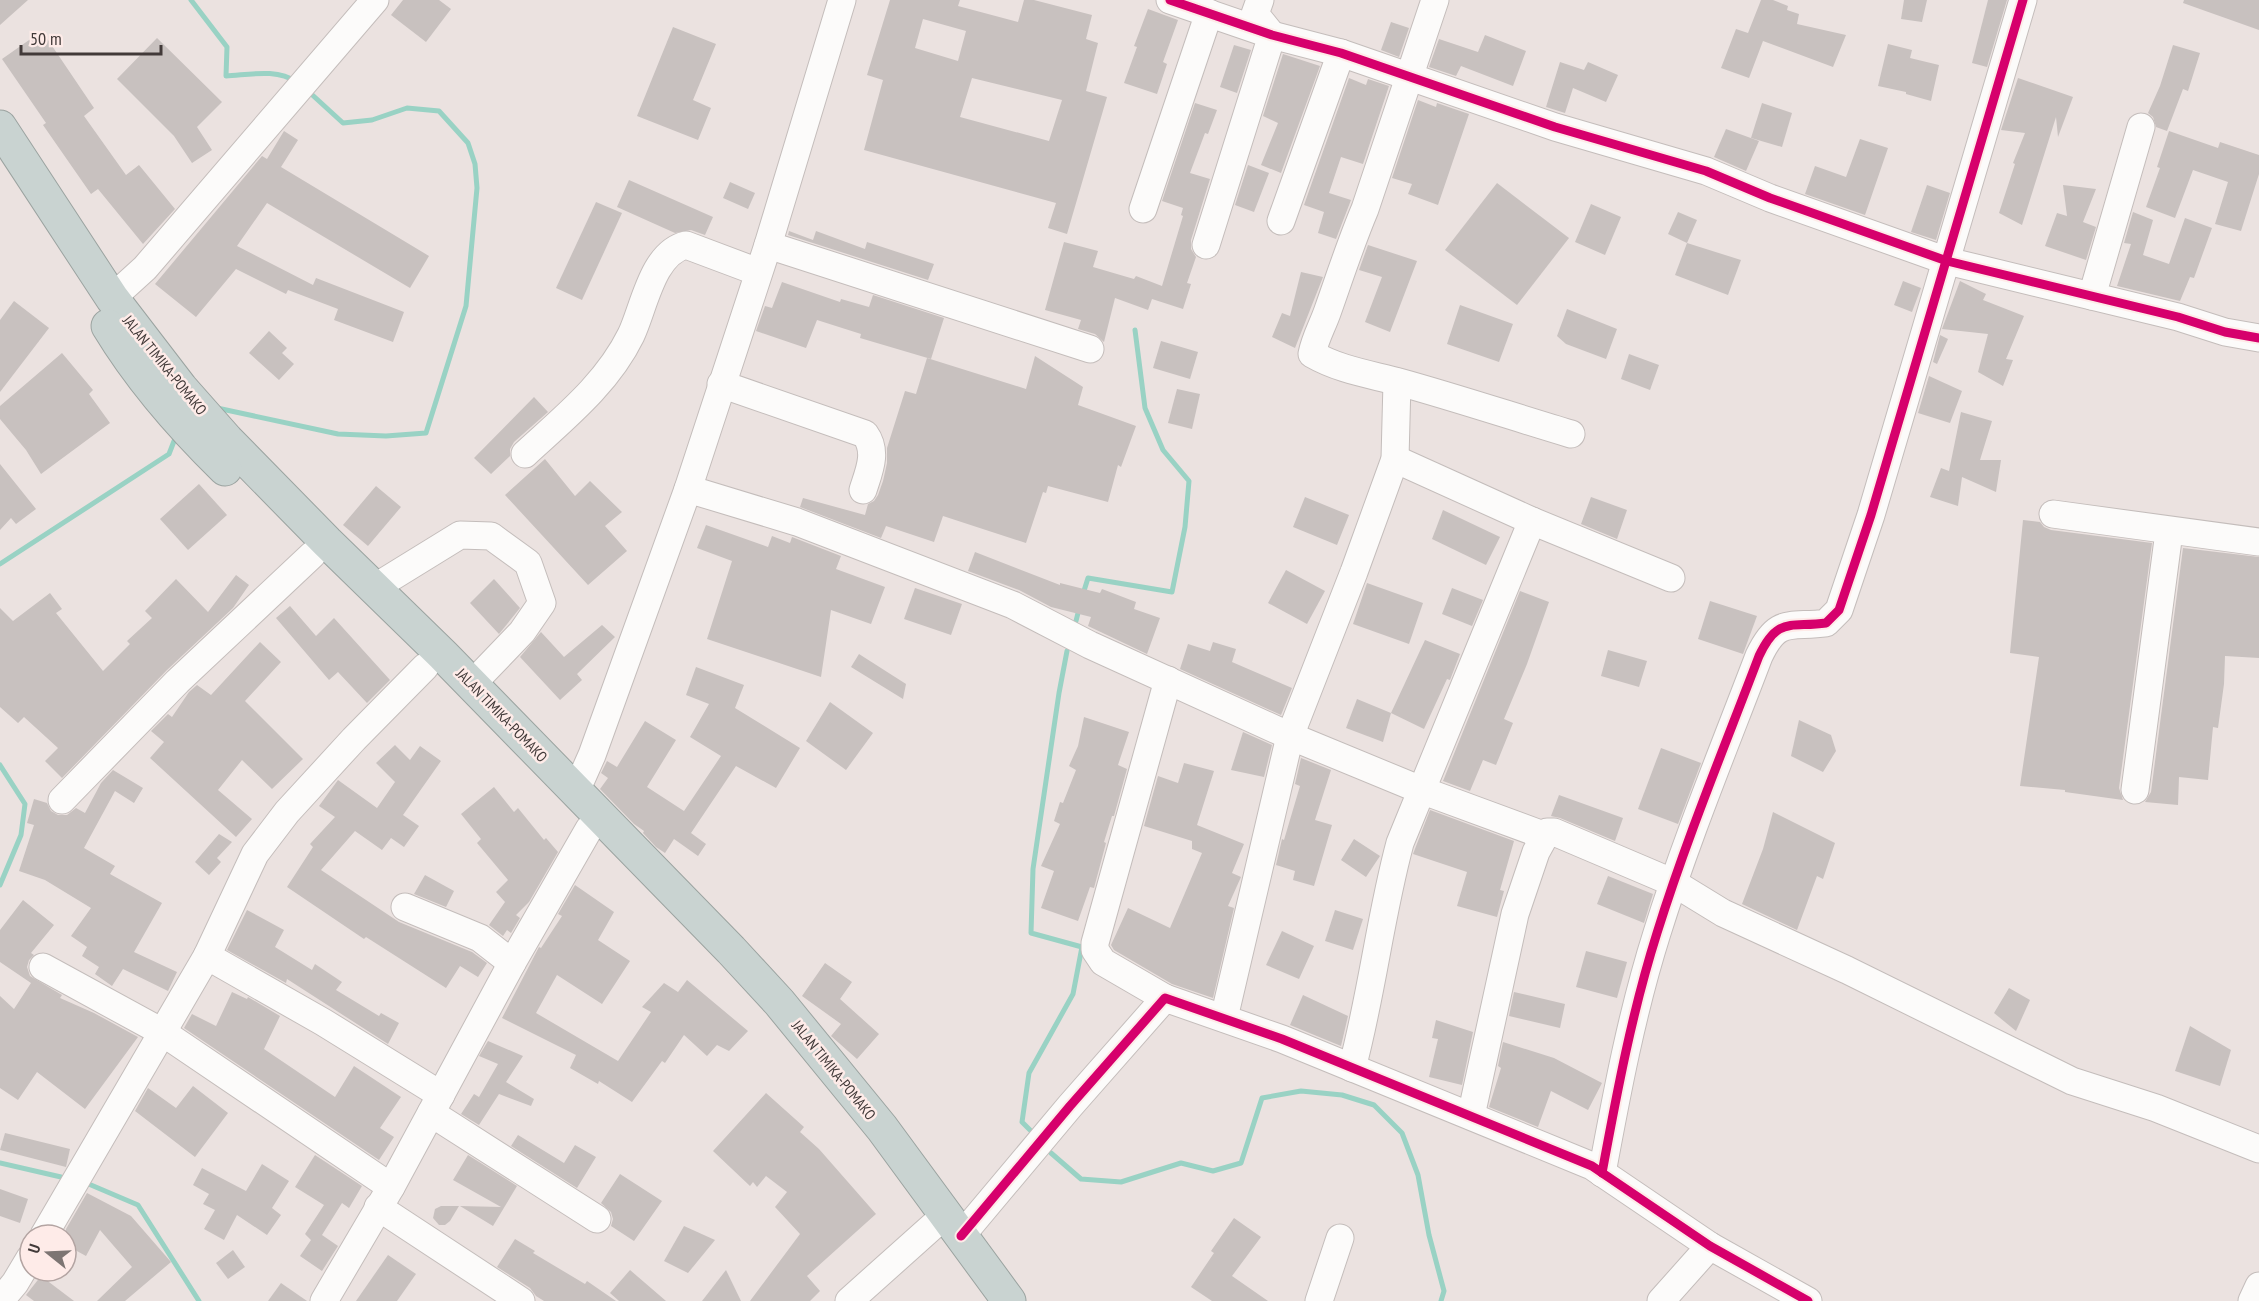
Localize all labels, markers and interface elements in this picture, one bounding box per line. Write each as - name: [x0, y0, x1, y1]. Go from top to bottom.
- scale bar: [21, 18, 160, 56]
- text: 50 m: [30, 27, 62, 50]
- street label: JALAN TIMIKA-POMAKO: [118, 310, 211, 419]
- street label: JALAN TIMIKA-POMAKO: [452, 663, 552, 766]
- street label: JALAN TIMIKA-POMAKO: [787, 1015, 880, 1124]
- north arrow: [18, 1223, 78, 1283]
- text: U: [23, 1241, 45, 1255]

